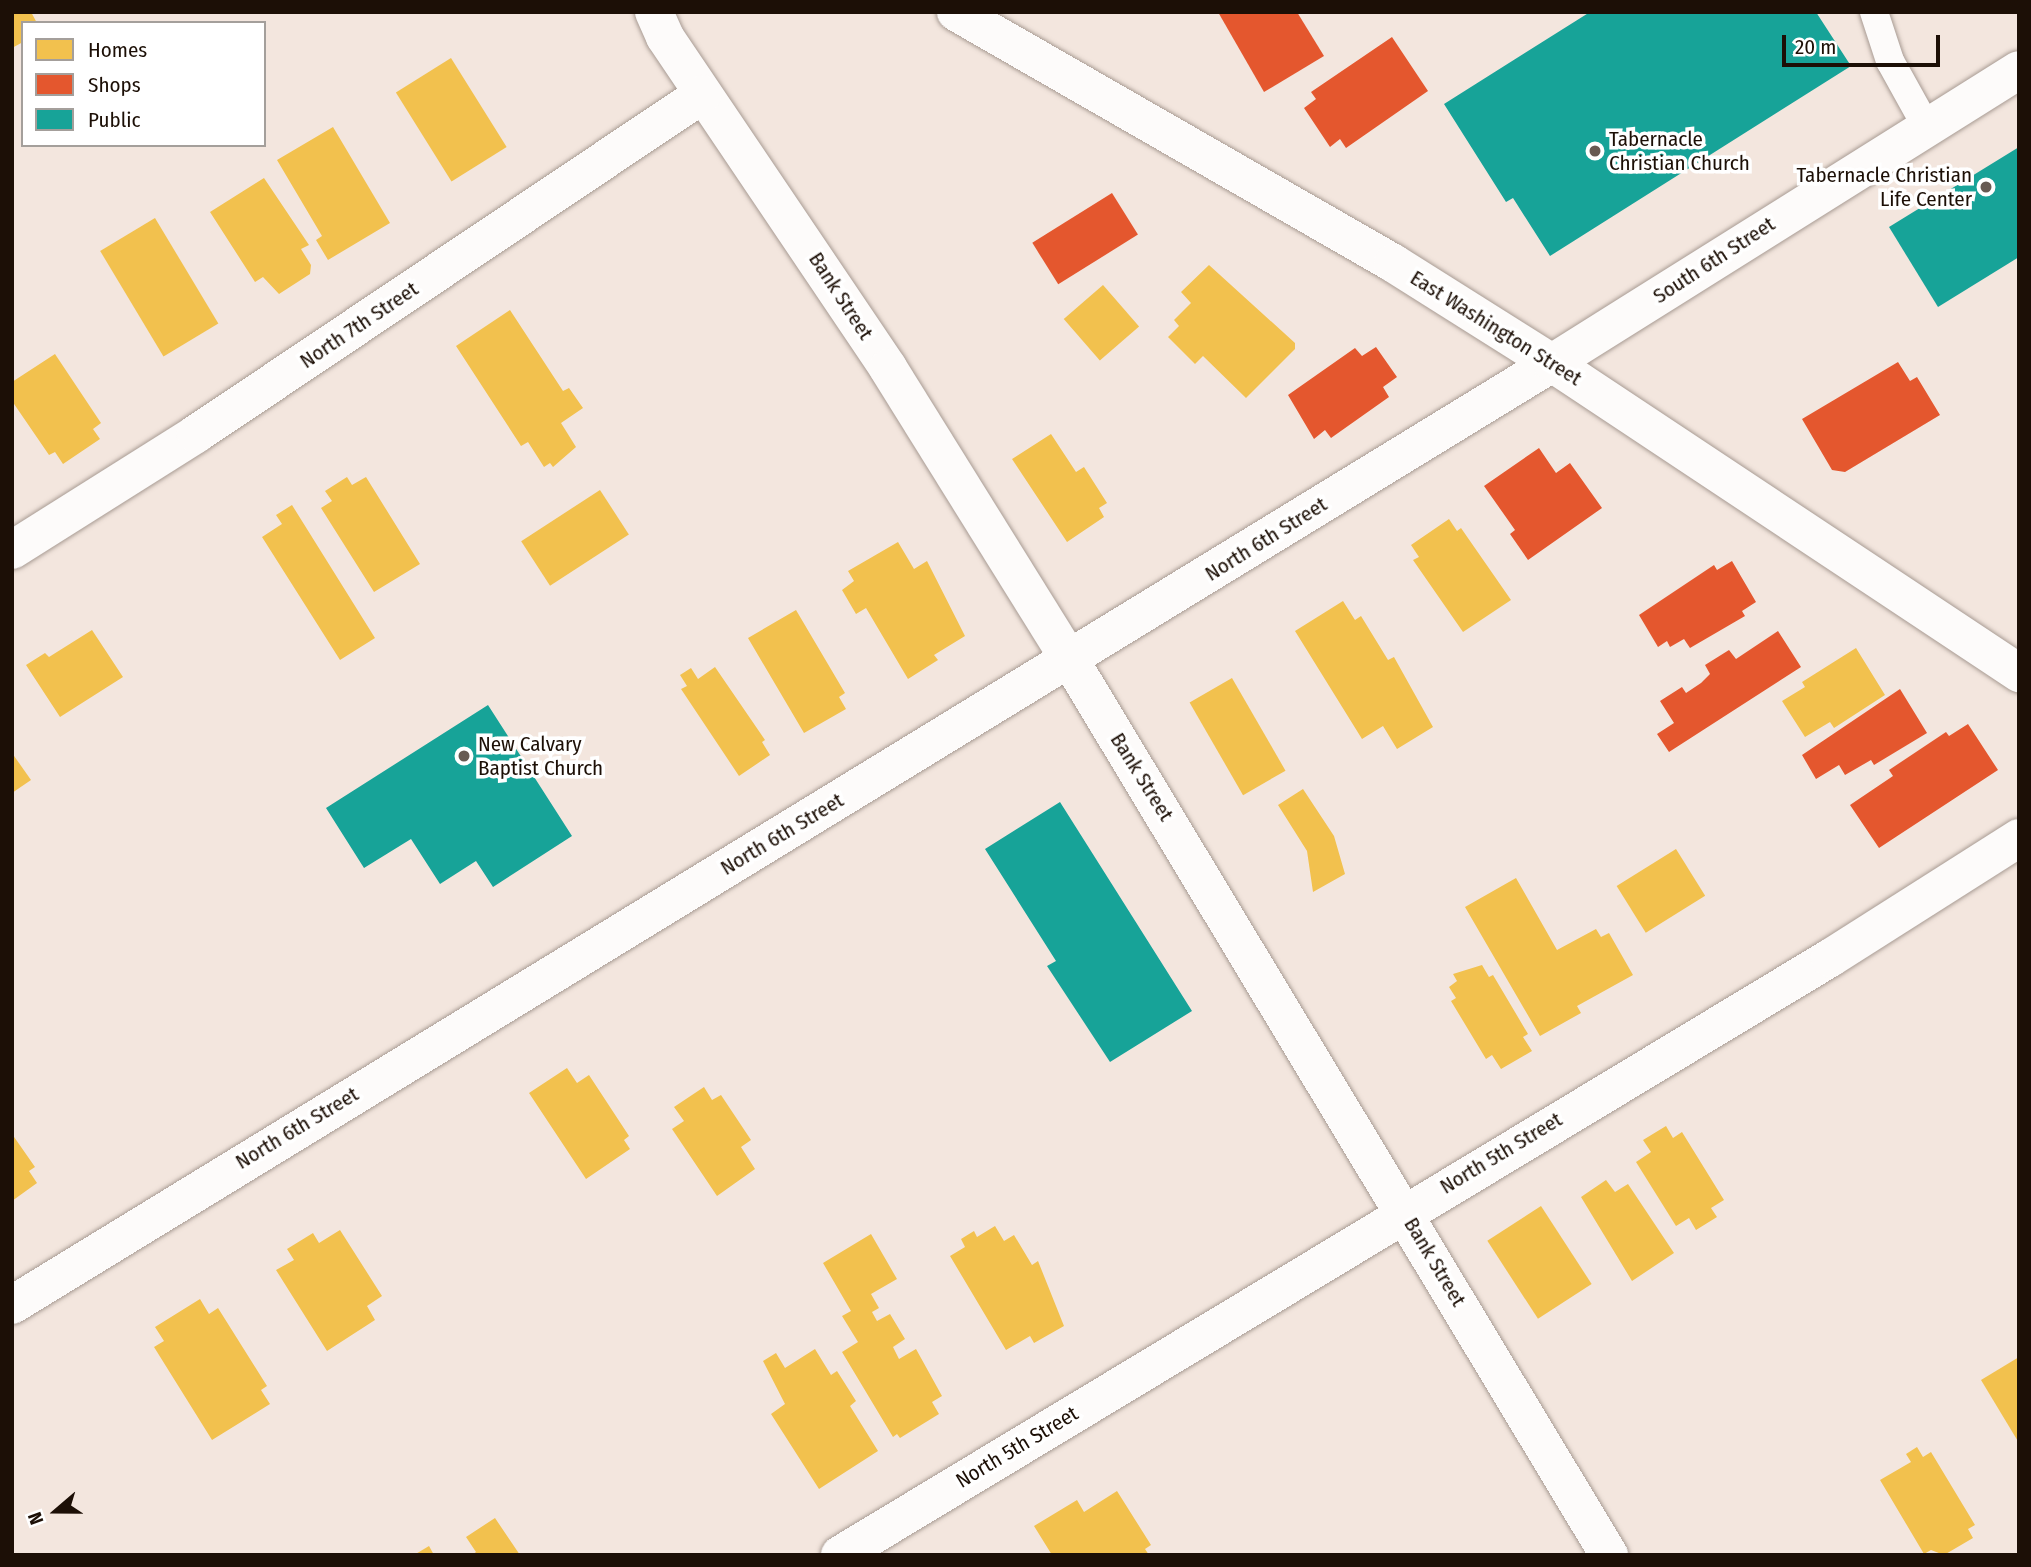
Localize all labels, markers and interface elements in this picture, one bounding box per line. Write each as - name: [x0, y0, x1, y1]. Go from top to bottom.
- legend: [21, 21, 266, 147]
- scale bar: [1786, 21, 1944, 65]
- text: 20 m: [1795, 34, 1836, 60]
- text: Homes: [88, 37, 147, 63]
- text: Shops: [88, 72, 141, 98]
- text: Public: [88, 107, 140, 133]
- place label: Tabernacle Christian Church: [1609, 126, 1750, 176]
- marker: Tabernacle Christian Church: [1587, 143, 1603, 159]
- place label: Tabernacle Christian Life Center: [1796, 162, 1972, 212]
- marker: Tabernacle Christian Life Center: [1978, 179, 1994, 195]
- street label: South 6th Street: [1648, 211, 1780, 309]
- street label: Bank Street: [803, 248, 879, 344]
- street label: East Washington Street: [1406, 265, 1586, 391]
- street label: North 7th Street: [295, 276, 423, 374]
- street label: North 6th Street: [1200, 492, 1332, 586]
- street label: Bank Street: [1105, 728, 1179, 826]
- place label: New Calvary Baptist Church: [478, 731, 603, 781]
- marker: New Calvary Baptist Church: [456, 748, 472, 764]
- street label: North 6th Street: [716, 787, 848, 881]
- street label: North 6th Street: [231, 1081, 363, 1175]
- street label: North 5th Street: [1435, 1107, 1567, 1199]
- street label: Bank Street: [1399, 1213, 1471, 1311]
- street label: North 5th Street: [951, 1401, 1083, 1493]
- north arrow: [21, 1476, 91, 1546]
- text: N: [23, 1509, 49, 1528]

